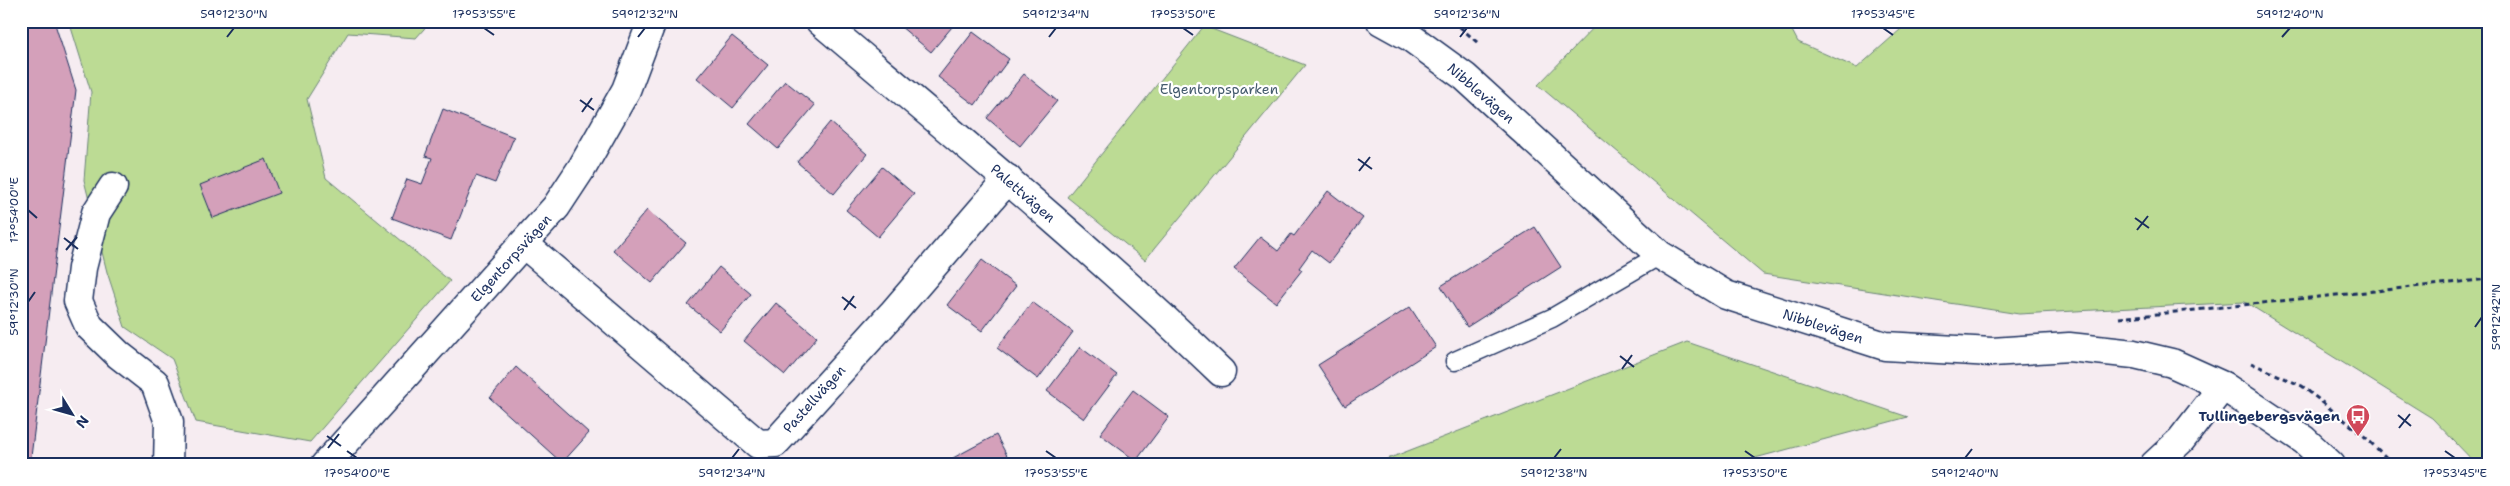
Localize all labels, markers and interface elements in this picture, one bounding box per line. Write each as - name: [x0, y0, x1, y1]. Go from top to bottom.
- text: 59°12'30"N: [200, 6, 268, 22]
- text: 17°53'55"E: [452, 6, 516, 22]
- text: 59°12'32"N: [612, 6, 678, 22]
- text: 59°12'34"N: [1023, 6, 1089, 22]
- text: 17°53'50"E: [1150, 6, 1216, 22]
- text: 59°12'36"N: [1434, 6, 1500, 22]
- text: 17°53'45"E: [1851, 6, 1915, 22]
- text: 59°12'40"N: [2256, 6, 2324, 22]
- street label: Nibblevägen: [1444, 59, 1519, 127]
- park label: Elgentorpsparken: [1160, 80, 1279, 98]
- street label: Palettvägen: [987, 160, 1060, 226]
- text: 17°54'00"E: [6, 177, 22, 243]
- street label: Elgentorpsvägen: [467, 210, 556, 306]
- text: 59°12'30"N: [6, 268, 22, 336]
- text: 59°12'42"N: [2488, 284, 2504, 350]
- street label: Nibblevägen: [1781, 305, 1866, 348]
- street label: Pastellvägen: [779, 361, 849, 437]
- north arrow: [48, 388, 98, 438]
- bus stop icon: Tullingebergsvägen: [2345, 403, 2371, 437]
- place label: Tullingebergsvägen: [2198, 407, 2340, 425]
- text: N: [72, 412, 93, 432]
- text: 17°54'00"E: [324, 465, 390, 481]
- text: 59°12'34"N: [699, 465, 765, 481]
- text: 17°53'55"E: [1024, 465, 1088, 481]
- text: 59°12'38"N: [1520, 465, 1588, 481]
- text: 17°53'50"E: [1722, 465, 1788, 481]
- text: 59°12'40"N: [1931, 465, 1999, 481]
- text: 17°53'45"E: [2423, 465, 2487, 481]

